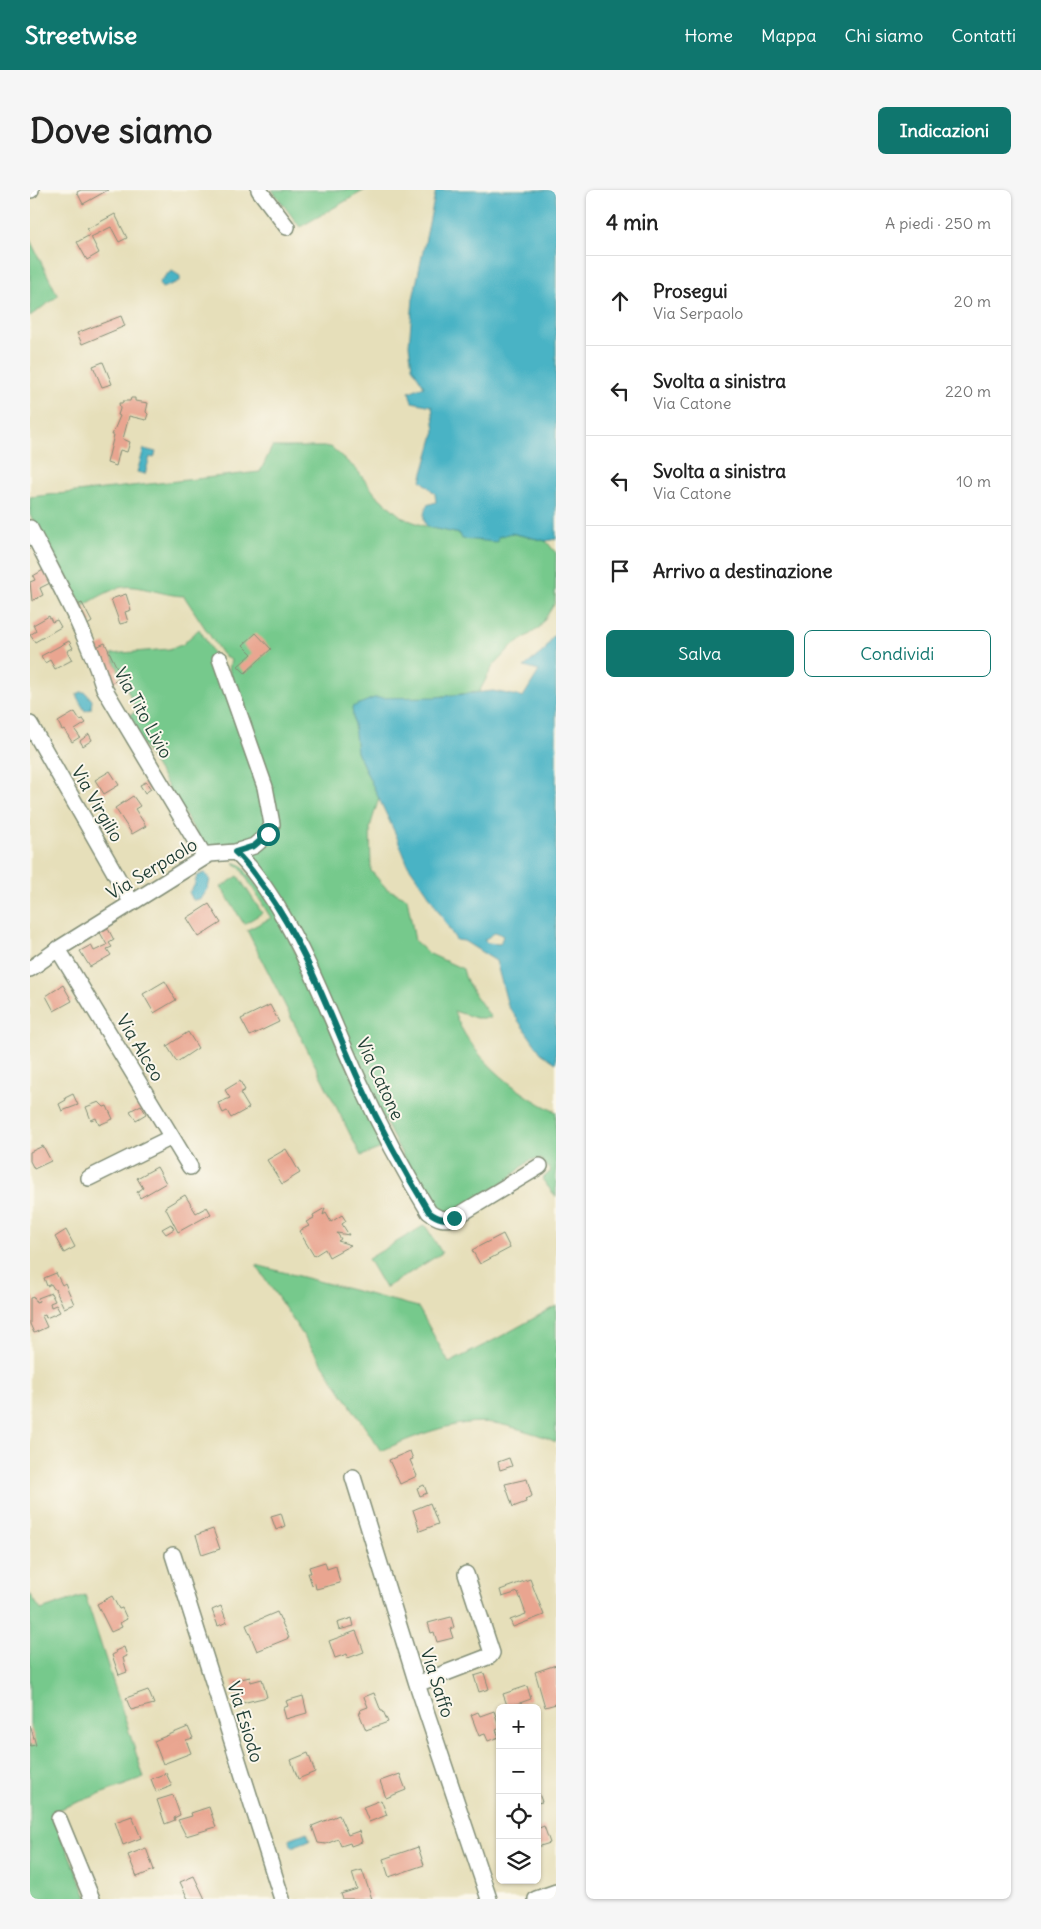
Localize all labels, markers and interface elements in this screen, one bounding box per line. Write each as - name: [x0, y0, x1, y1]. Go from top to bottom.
- text: Streetwise: [25, 20, 137, 50]
- text: Home: [684, 24, 733, 47]
- text: Mappa: [761, 24, 816, 47]
- text: Chi siamo: [844, 24, 923, 47]
- text: Contatti: [951, 24, 1016, 47]
- button: Indicazioni: [878, 107, 1011, 154]
- text: Dove siamo: [30, 108, 213, 152]
- text: 4 min: [606, 209, 658, 236]
- text: A piedi · 250 m: [885, 213, 991, 233]
- text: Prosegui: [653, 279, 728, 303]
- icon: ahead: [606, 287, 634, 315]
- text: 20 m: [954, 291, 991, 311]
- text: Via Serpaolo: [653, 303, 743, 323]
- text: Svolta a sinistra: [653, 369, 786, 393]
- icon: left: [606, 377, 634, 405]
- text: 220 m: [945, 381, 991, 401]
- text: Via Catone: [653, 393, 731, 413]
- text: Svolta a sinistra: [653, 459, 786, 483]
- icon: left: [606, 467, 634, 495]
- text: 10 m: [956, 471, 991, 491]
- text: Via Catone: [653, 483, 731, 503]
- icon: arrive: [606, 557, 634, 585]
- text: Arrivo a destinazione: [653, 559, 832, 583]
- button: Salva: [606, 630, 794, 677]
- button: Condividi: [804, 630, 991, 677]
- street label: Via Tito Livio: [109, 663, 178, 762]
- street label: Via Virgilio: [66, 761, 129, 846]
- route start: [257, 823, 280, 846]
- street label: Via Serpaolo: [102, 833, 201, 905]
- street label: Via Alceo: [111, 1010, 169, 1085]
- street label: Via Catone: [351, 1034, 410, 1124]
- route end: [443, 1207, 466, 1230]
- street label: Via Saffo: [415, 1645, 460, 1721]
- street label: Via Esiodo: [222, 1679, 269, 1765]
- map controls: [496, 1704, 541, 1884]
- button: +: [496, 1704, 541, 1749]
- button: −: [496, 1749, 541, 1794]
- button: locate: [496, 1794, 541, 1839]
- button: layers: [496, 1839, 541, 1884]

